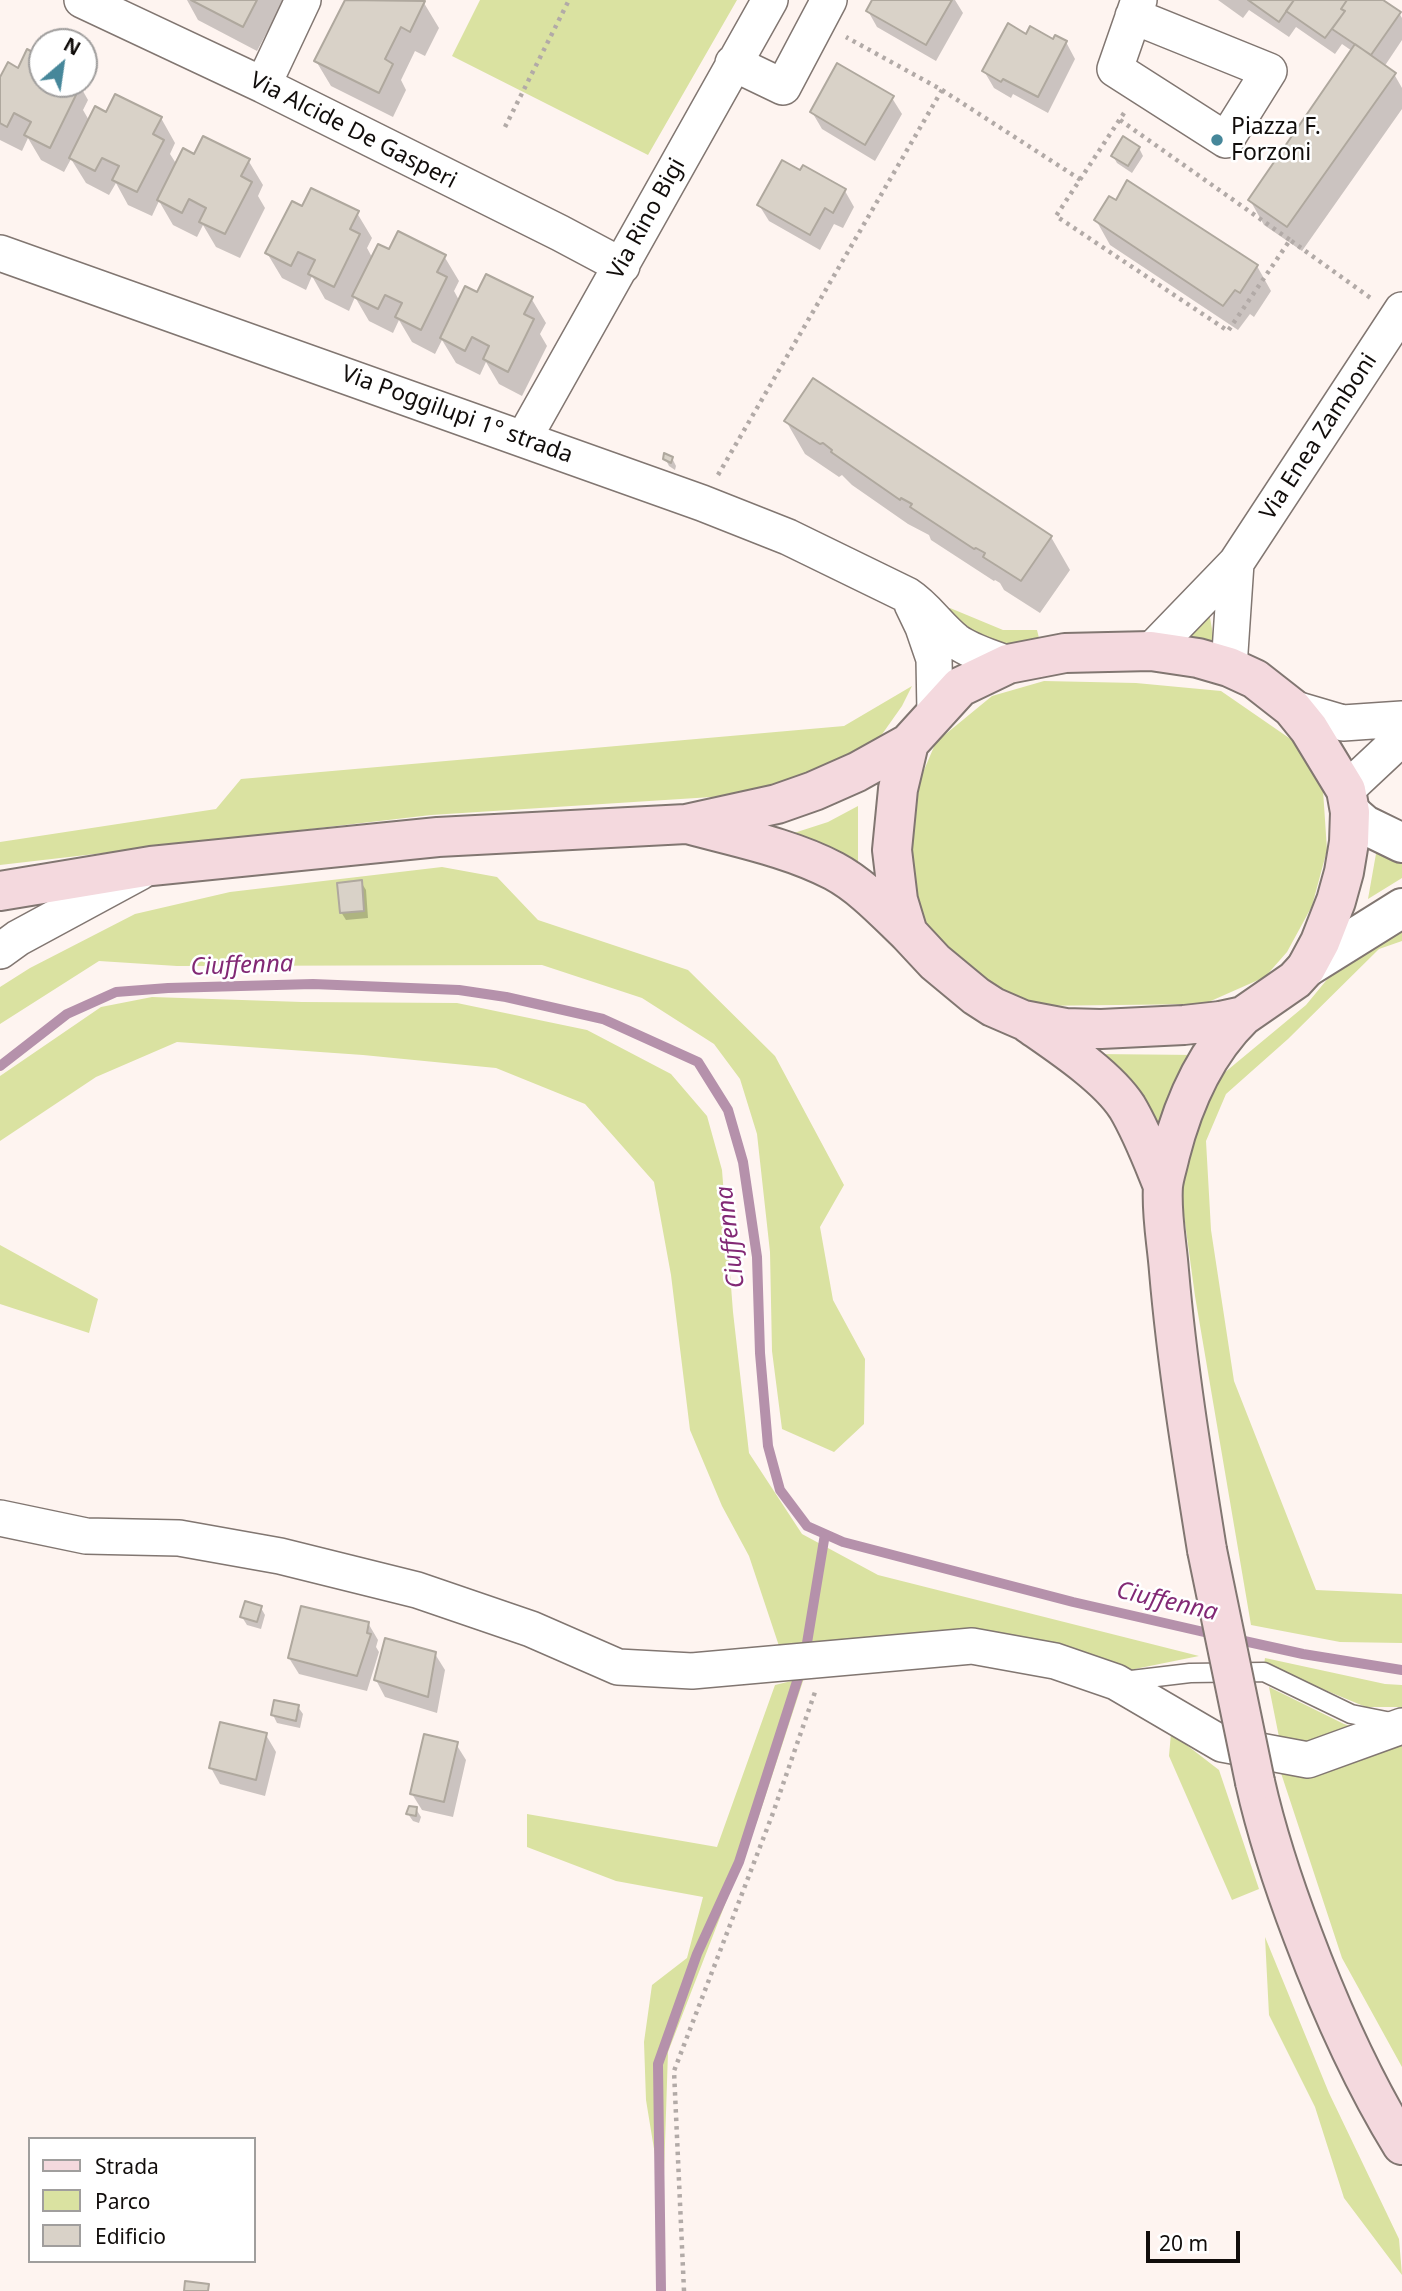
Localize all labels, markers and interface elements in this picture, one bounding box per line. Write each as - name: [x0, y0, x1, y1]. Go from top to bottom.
- north arrow: [28, 28, 98, 98]
- text: N: [59, 31, 85, 61]
- street label: Via Alcide De Gasperi: [245, 67, 461, 195]
- place label: Piazza F. Forzoni: [1231, 113, 1321, 167]
- marker: Piazza F. Forzoni: [1209, 132, 1225, 148]
- street label: Via Rino Bigi: [602, 154, 692, 284]
- street label: Via Enea Zamboni: [1255, 348, 1383, 526]
- street label: Via Poggilupi 1° strada: [338, 360, 576, 470]
- water label: Ciuffenna: [190, 950, 294, 982]
- water label: Ciuffenna: [710, 1184, 752, 1290]
- water label: Ciuffenna: [1114, 1576, 1220, 1628]
- legend: [28, 2137, 256, 2263]
- text: Strada: [95, 2152, 159, 2180]
- text: Parco: [95, 2187, 151, 2215]
- scale bar: [1150, 2218, 1244, 2262]
- text: Edificio: [95, 2222, 166, 2250]
- text: 20 m: [1159, 2229, 1208, 2257]

